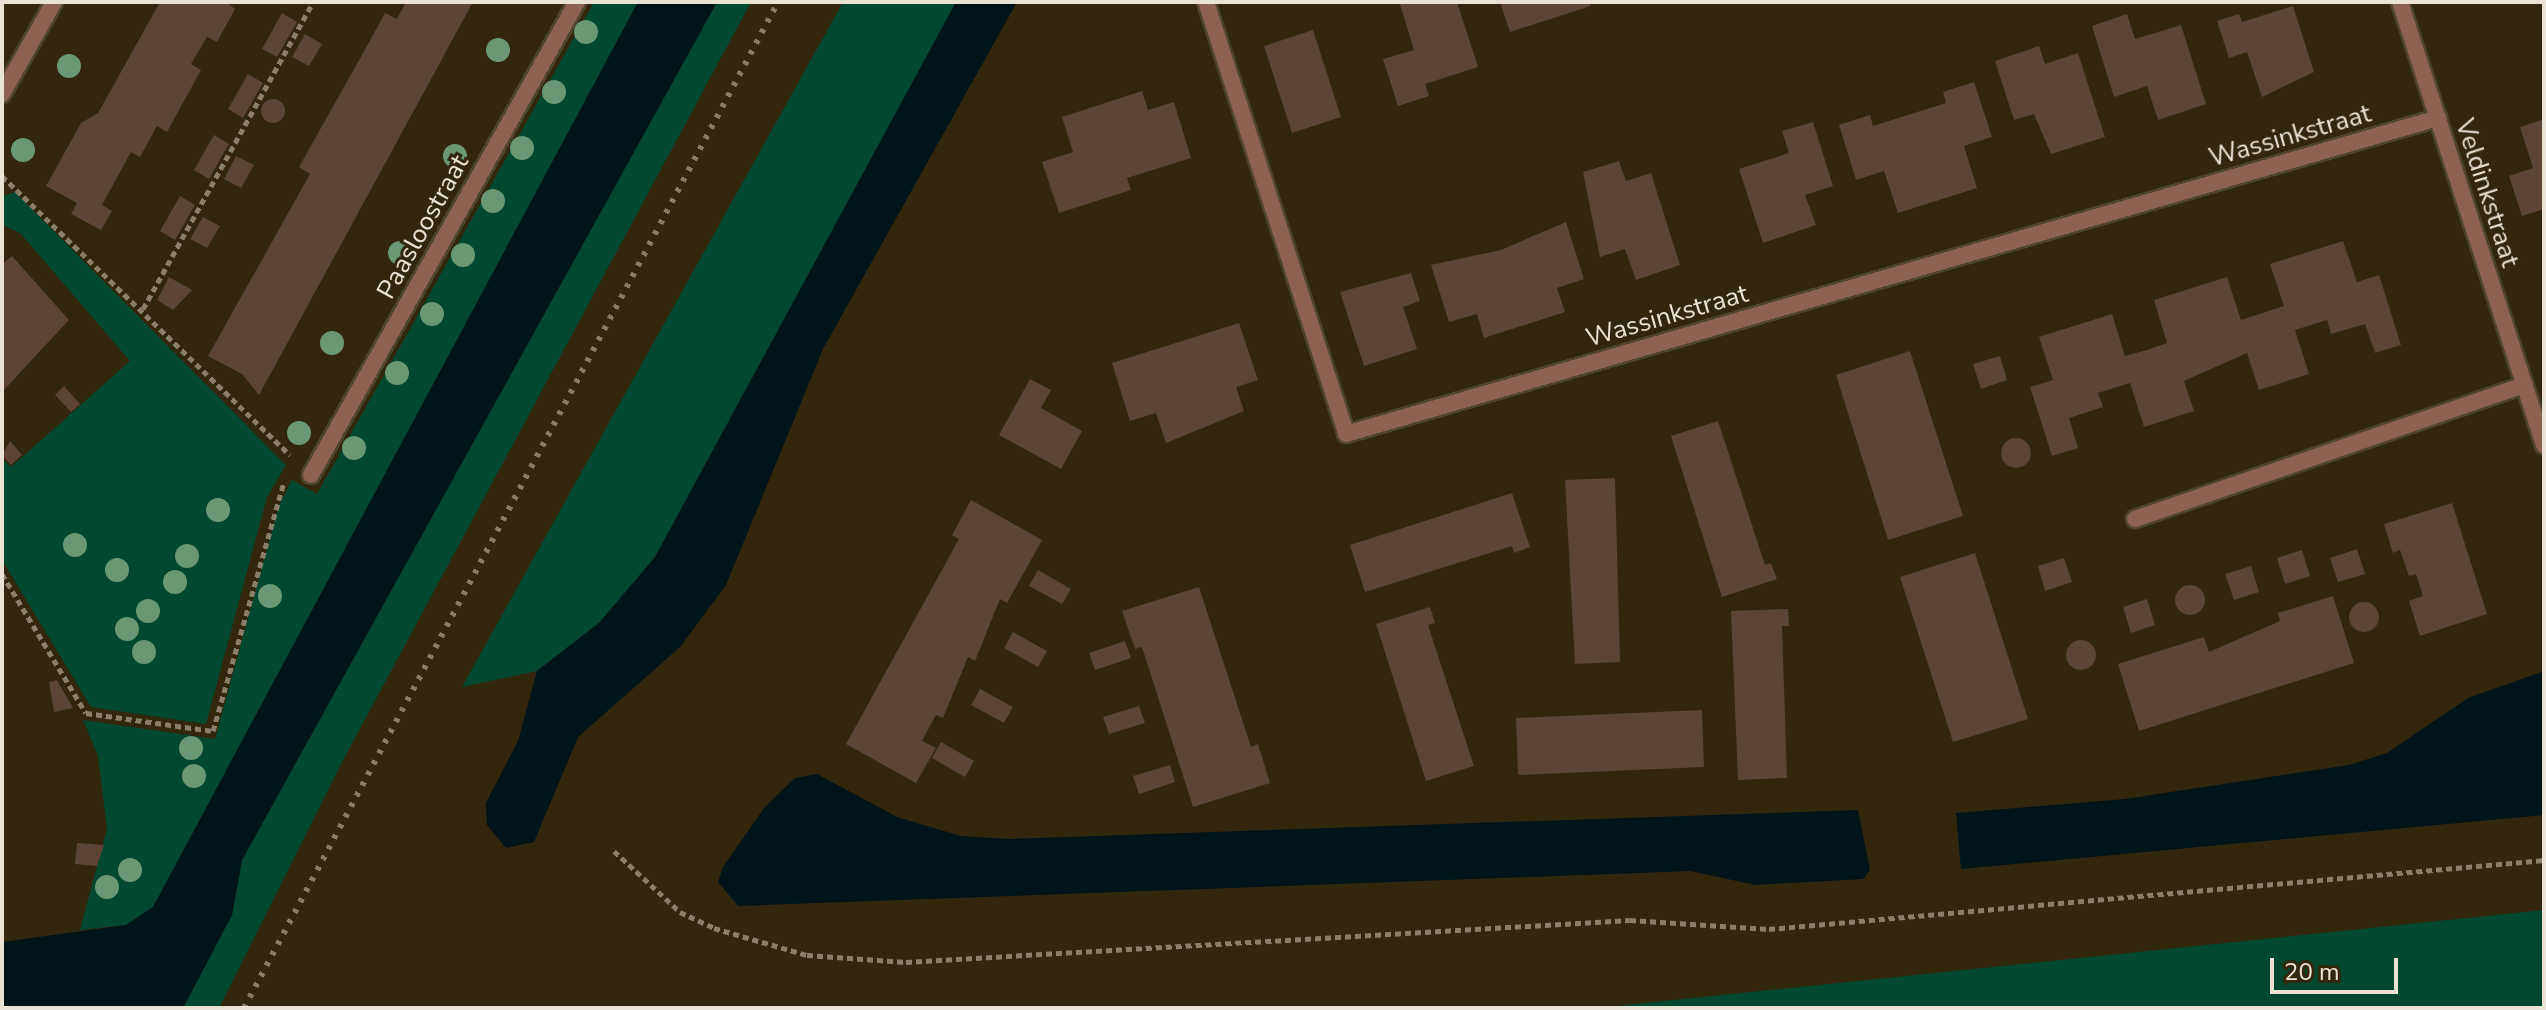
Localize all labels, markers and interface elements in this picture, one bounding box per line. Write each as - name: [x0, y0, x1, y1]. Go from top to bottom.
- street label: Wassinkstraat: [2206, 98, 2374, 174]
- street label: Veldinkstraat: [2448, 115, 2526, 271]
- street label: Paasloostraat: [371, 150, 475, 304]
- street label: Wassinkstraat: [1583, 278, 1751, 354]
- scale bar: [2274, 942, 2402, 992]
- text: 20 m: [2284, 956, 2340, 988]

